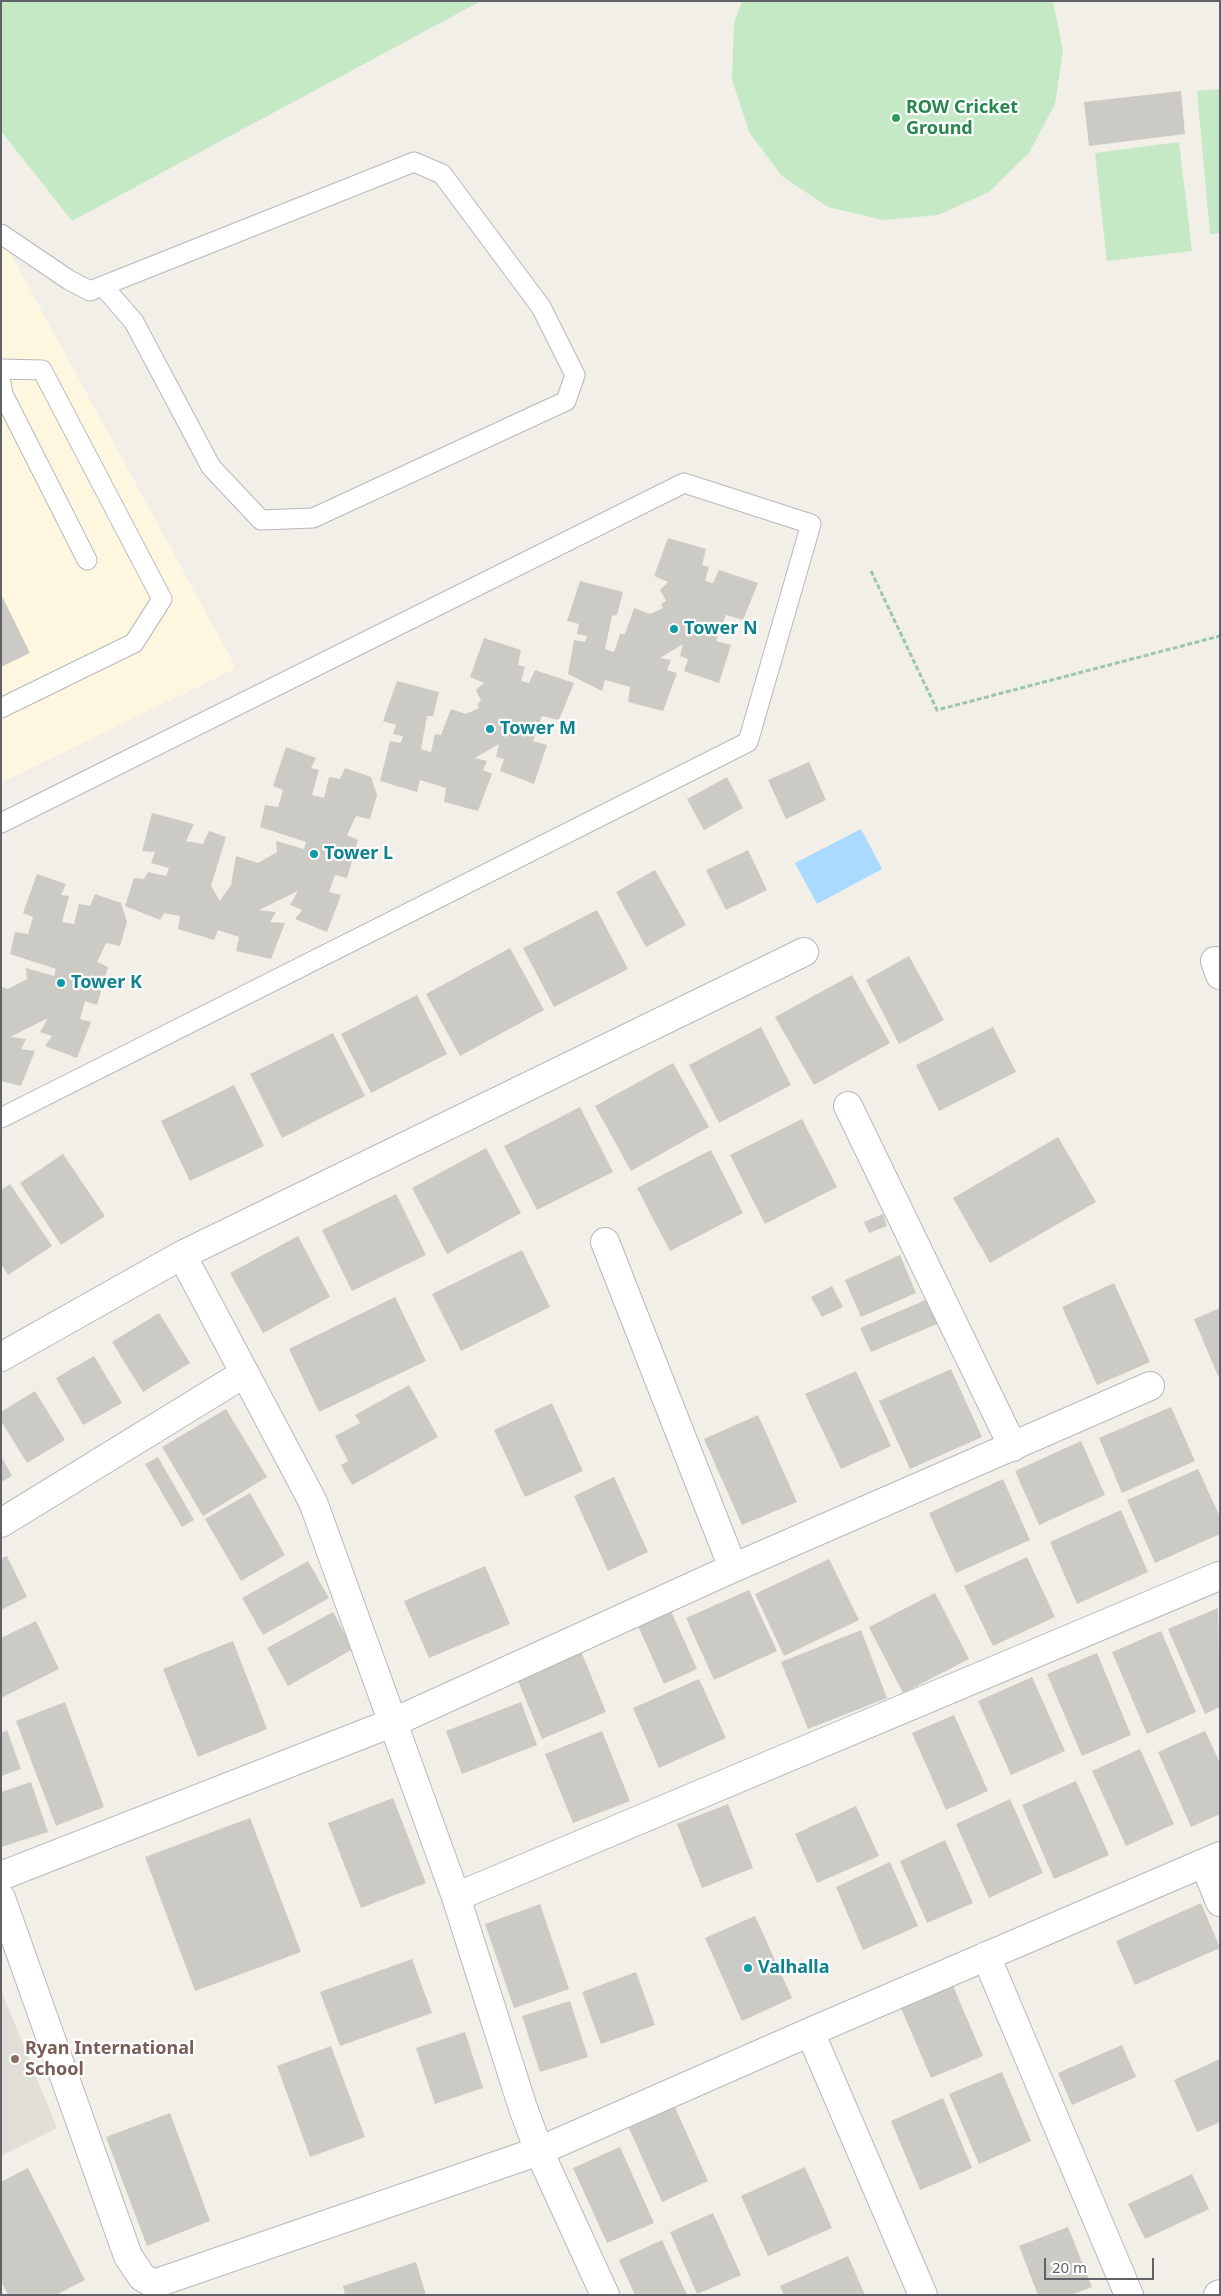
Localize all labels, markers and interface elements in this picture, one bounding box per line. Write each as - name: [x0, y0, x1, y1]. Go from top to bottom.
- place label: ROW Cricket Ground: [906, 97, 1018, 140]
- marker: ROW Cricket Ground: [890, 112, 902, 124]
- place label: Tower N: [684, 618, 758, 640]
- marker: Tower N: [668, 623, 680, 635]
- place label: Tower M: [500, 718, 576, 740]
- marker: Tower M: [484, 723, 496, 735]
- place label: Tower L: [324, 843, 393, 865]
- marker: Tower L: [308, 848, 320, 860]
- place label: Tower K: [71, 972, 142, 994]
- marker: Tower K: [55, 977, 67, 989]
- place label: Valhalla: [758, 1957, 829, 1979]
- marker: Valhalla: [742, 1962, 754, 1974]
- place label: Ryan International School: [25, 2038, 194, 2080]
- marker: Ryan International School: [9, 2053, 21, 2065]
- scale bar: [1046, 2248, 1156, 2280]
- text: 20 m: [1052, 2257, 1087, 2277]

